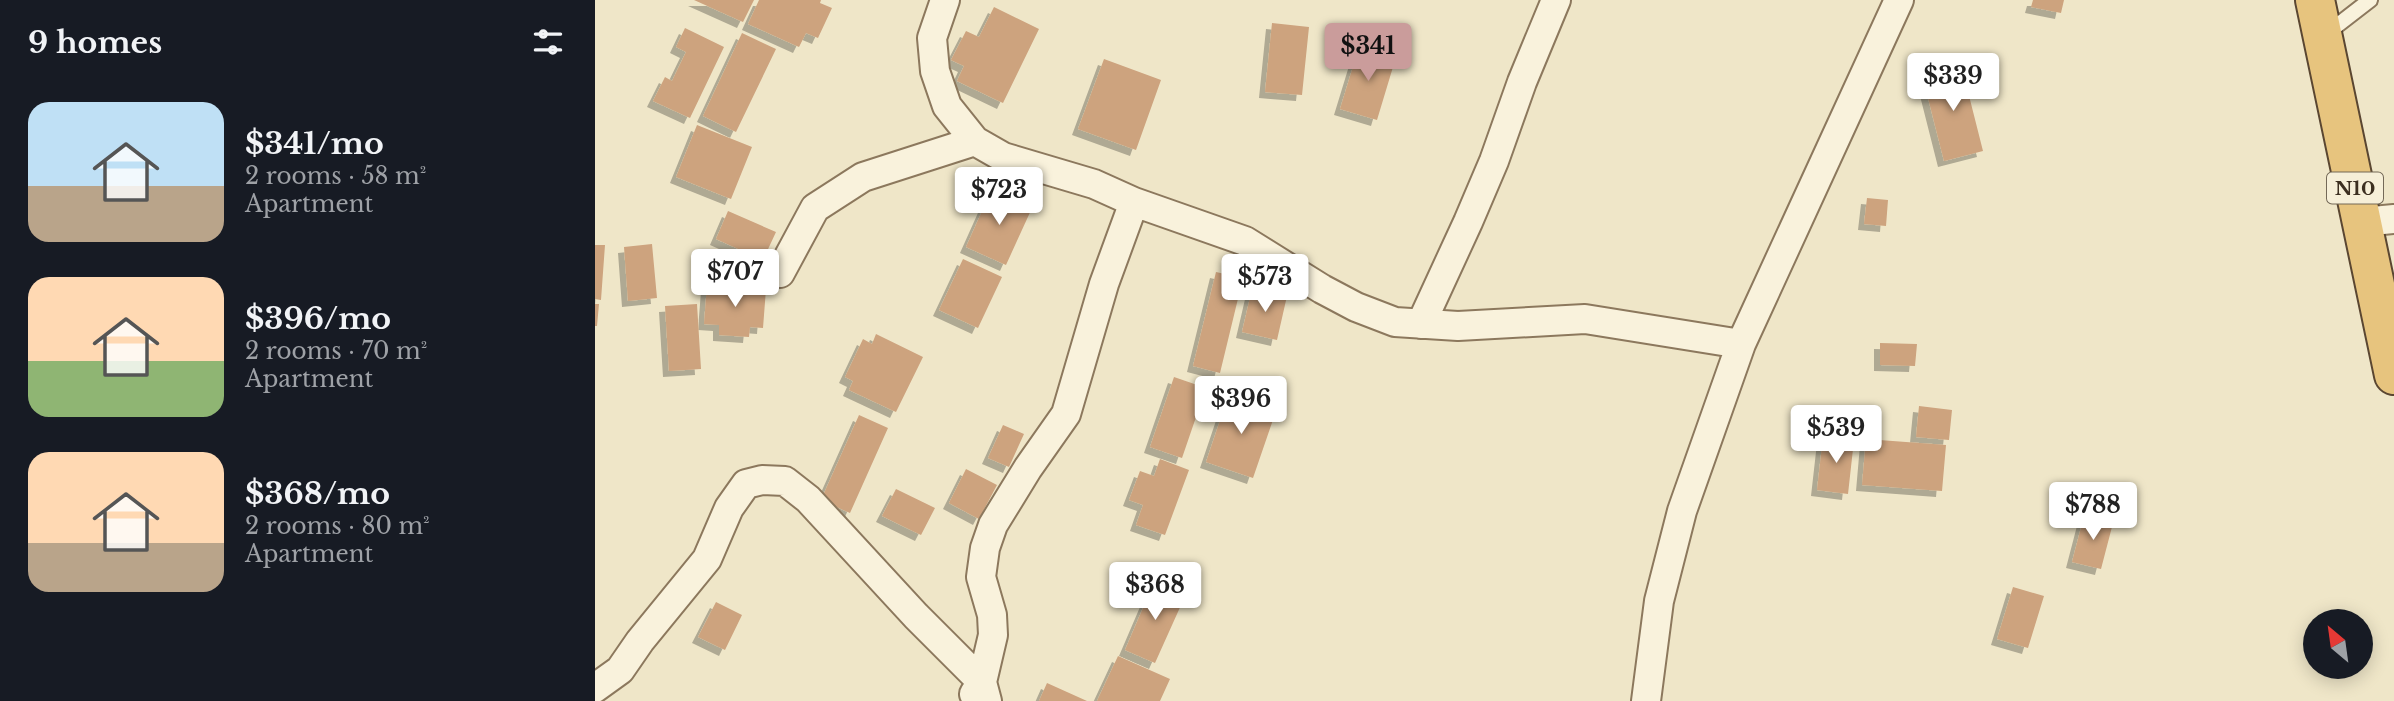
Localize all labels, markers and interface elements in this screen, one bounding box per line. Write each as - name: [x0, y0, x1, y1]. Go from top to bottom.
- icon: filters: [529, 23, 567, 61]
- text: 9 homes: [28, 24, 162, 61]
- pin: $341: [1327, 24, 1409, 83]
- text: $341: [1341, 32, 1395, 60]
- pin: $339: [1912, 54, 1994, 113]
- text: $339: [1923, 62, 1983, 90]
- text: $341/mo: [245, 125, 384, 162]
- icon: home: [84, 130, 168, 214]
- text: 2 rooms · 58 m²: [245, 162, 426, 190]
- pin: $723: [958, 168, 1040, 227]
- road number: N10: [2327, 172, 2383, 204]
- text: $723: [971, 176, 1027, 204]
- text: Apartment: [245, 190, 373, 218]
- pin: $707: [694, 250, 776, 309]
- pin: $573: [1224, 254, 1306, 314]
- text: $707: [707, 258, 763, 286]
- text: $573: [1237, 263, 1293, 291]
- text: $396/mo: [245, 300, 391, 337]
- icon: home: [84, 305, 168, 389]
- text: 2 rooms · 70 m²: [245, 337, 427, 365]
- text: Apartment: [245, 365, 373, 393]
- pin: $396: [1200, 376, 1282, 436]
- text: $396: [1211, 385, 1271, 413]
- pin: $539: [1795, 406, 1877, 465]
- text: $539: [1807, 414, 1865, 442]
- text: $368/mo: [245, 475, 390, 512]
- icon: home: [84, 480, 168, 564]
- pin: $788: [2052, 482, 2134, 542]
- text: $788: [2065, 491, 2121, 519]
- text: 2 rooms · 80 m²: [245, 512, 430, 540]
- text: Apartment: [245, 540, 373, 568]
- pin: $368: [1114, 562, 1196, 622]
- text: $368: [1125, 571, 1185, 599]
- north arrow: [2303, 609, 2373, 679]
- map controls: [2303, 609, 2373, 679]

